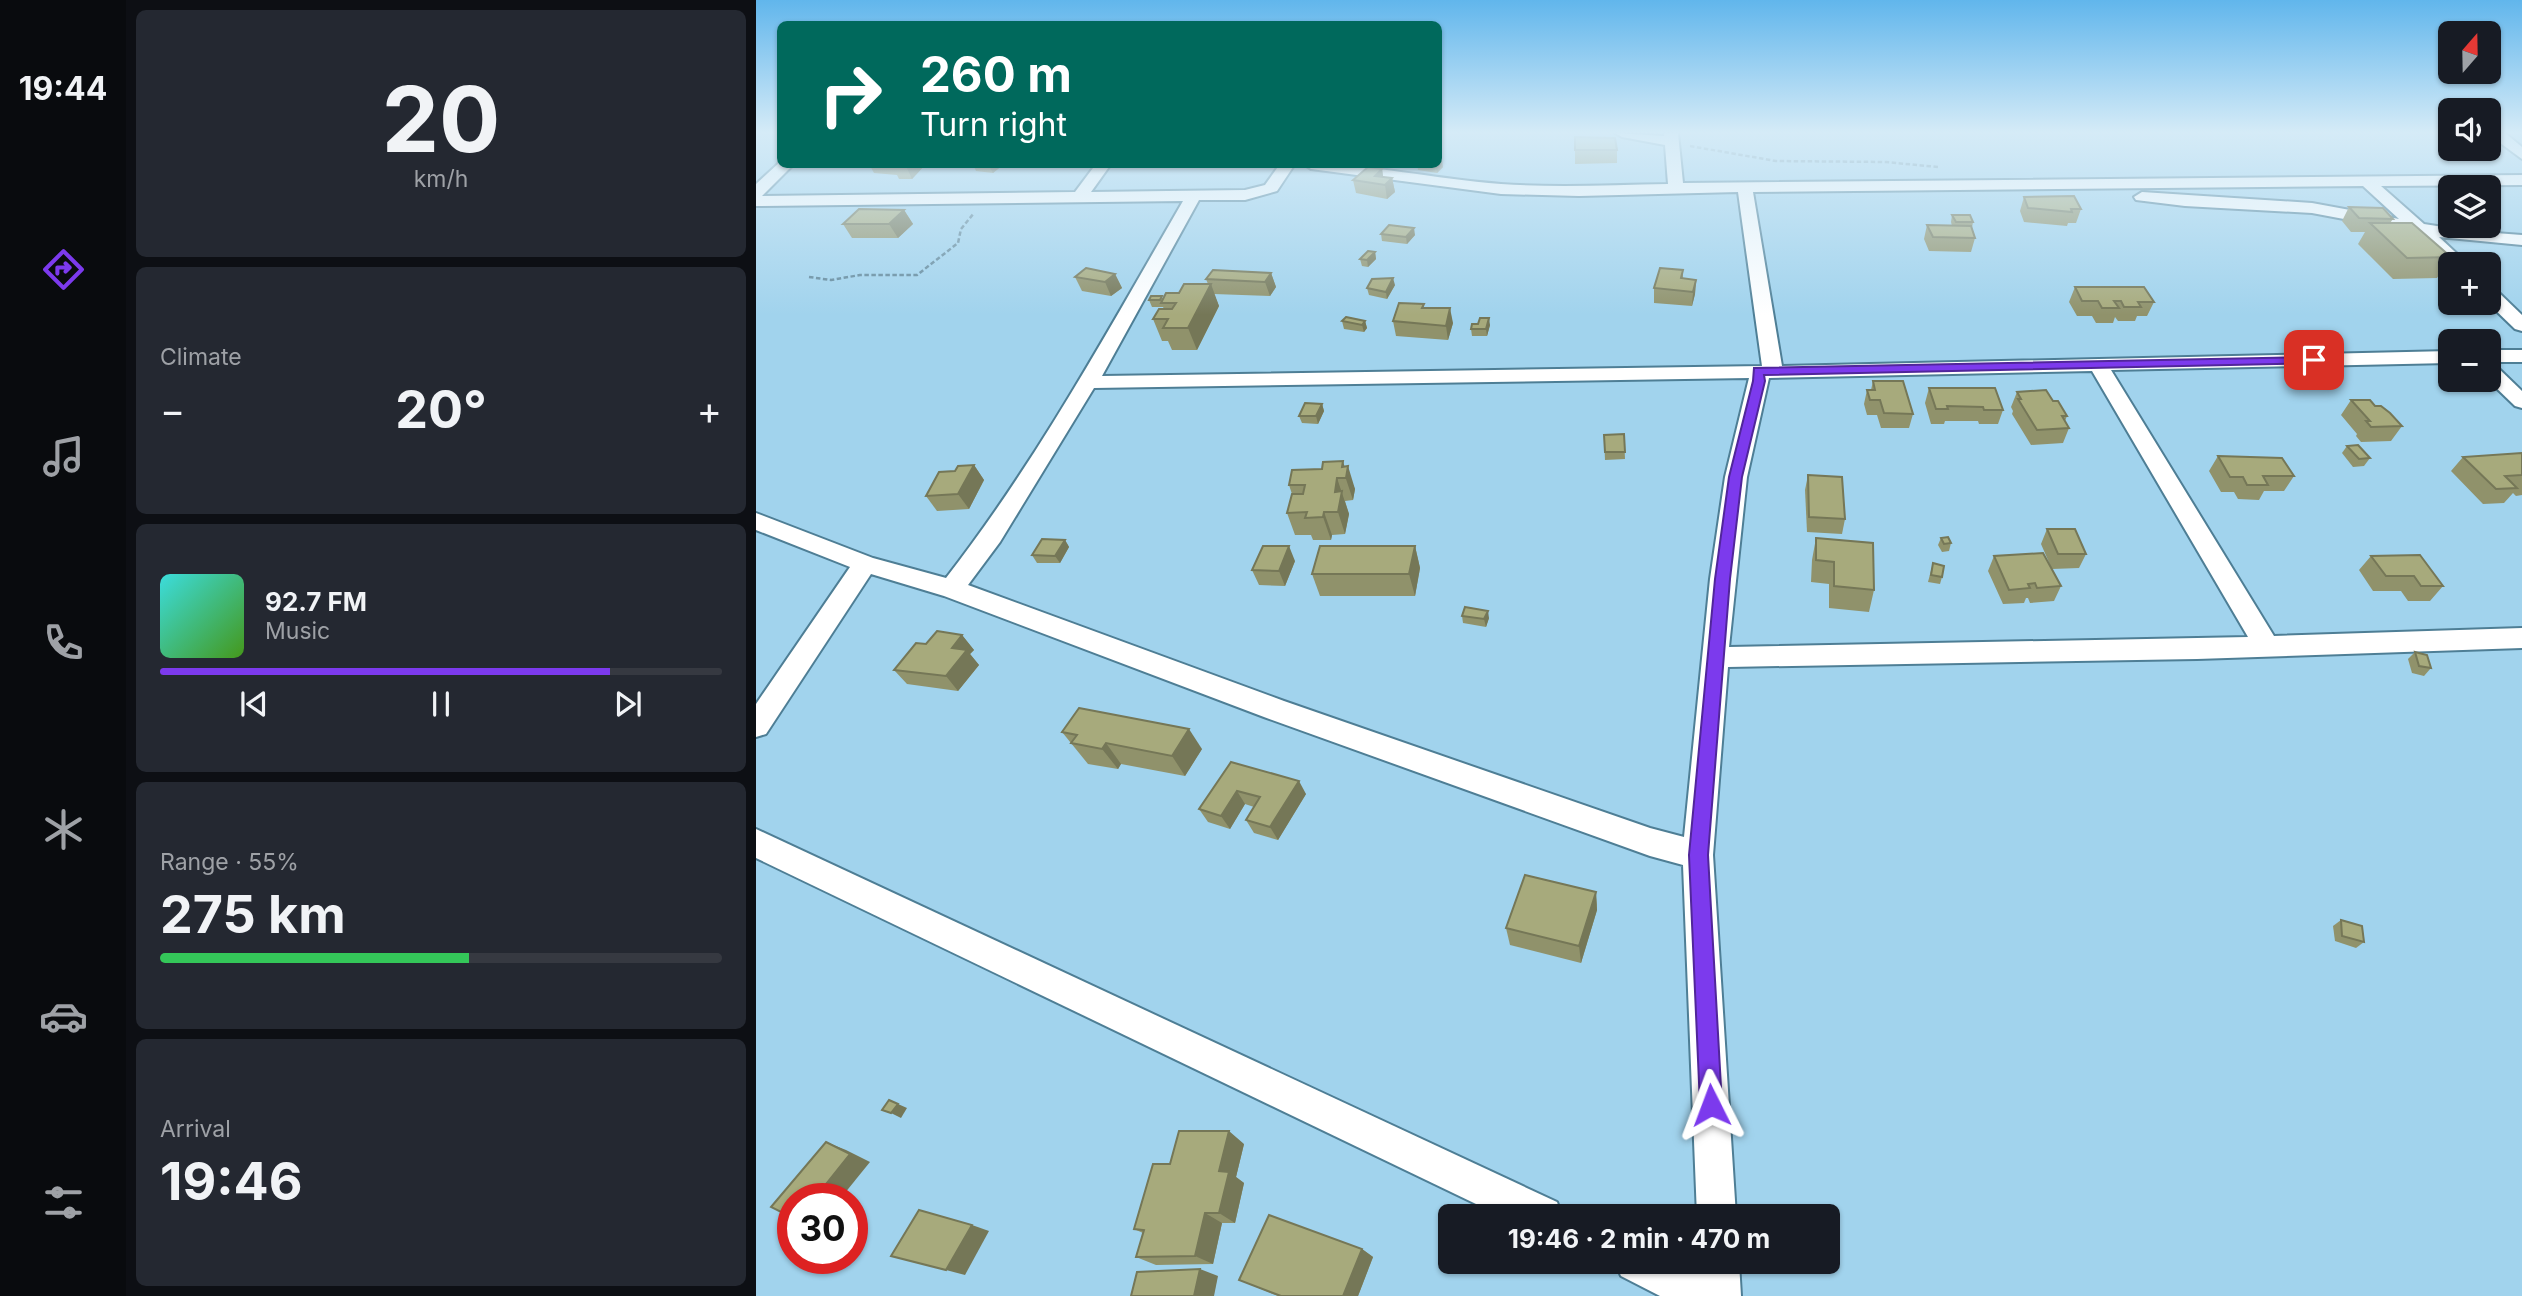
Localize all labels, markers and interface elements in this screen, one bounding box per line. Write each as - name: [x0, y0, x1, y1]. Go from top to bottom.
- north arrow: [2438, 21, 2501, 84]
- map controls: [2438, 21, 2501, 392]
- text: 260 m: [920, 45, 1072, 104]
- icon: right: [805, 49, 896, 140]
- text: 20: [382, 64, 500, 174]
- text: 19:44: [19, 69, 107, 108]
- button: sound: [2438, 98, 2501, 161]
- text: Turn right: [920, 105, 1067, 144]
- text: km/h: [414, 165, 468, 193]
- button: layers: [2438, 175, 2501, 238]
- icon: directions: [39, 245, 88, 294]
- button: +: [2438, 252, 2501, 315]
- button: −: [2438, 329, 2501, 392]
- pin: [2284, 330, 2344, 390]
- icon: arrive: [2295, 341, 2333, 379]
- text: Climate: [160, 343, 242, 371]
- text: 20°: [395, 378, 487, 441]
- text: −: [160, 387, 185, 433]
- text: +: [697, 387, 722, 433]
- icon: music: [39, 432, 88, 481]
- text: 92.7 FM: [265, 586, 367, 617]
- text: Music: [265, 617, 330, 645]
- icon: phone: [39, 618, 88, 667]
- icon: previous: [235, 685, 273, 723]
- icon: pause: [422, 685, 460, 723]
- icon: next: [609, 685, 647, 723]
- icon: climate: [39, 805, 88, 854]
- text: Range · 55%: [160, 848, 299, 876]
- text: 275 km: [160, 883, 346, 946]
- icon: car: [39, 992, 88, 1041]
- position arrow: [1674, 1068, 1748, 1142]
- text: Arrival: [160, 1115, 231, 1143]
- text: 19:46: [160, 1150, 303, 1213]
- icon: filters: [39, 1178, 88, 1227]
- speed limit sign: 30: [777, 1183, 868, 1274]
- text: 19:46 · 2 min · 470 m: [1508, 1223, 1770, 1254]

